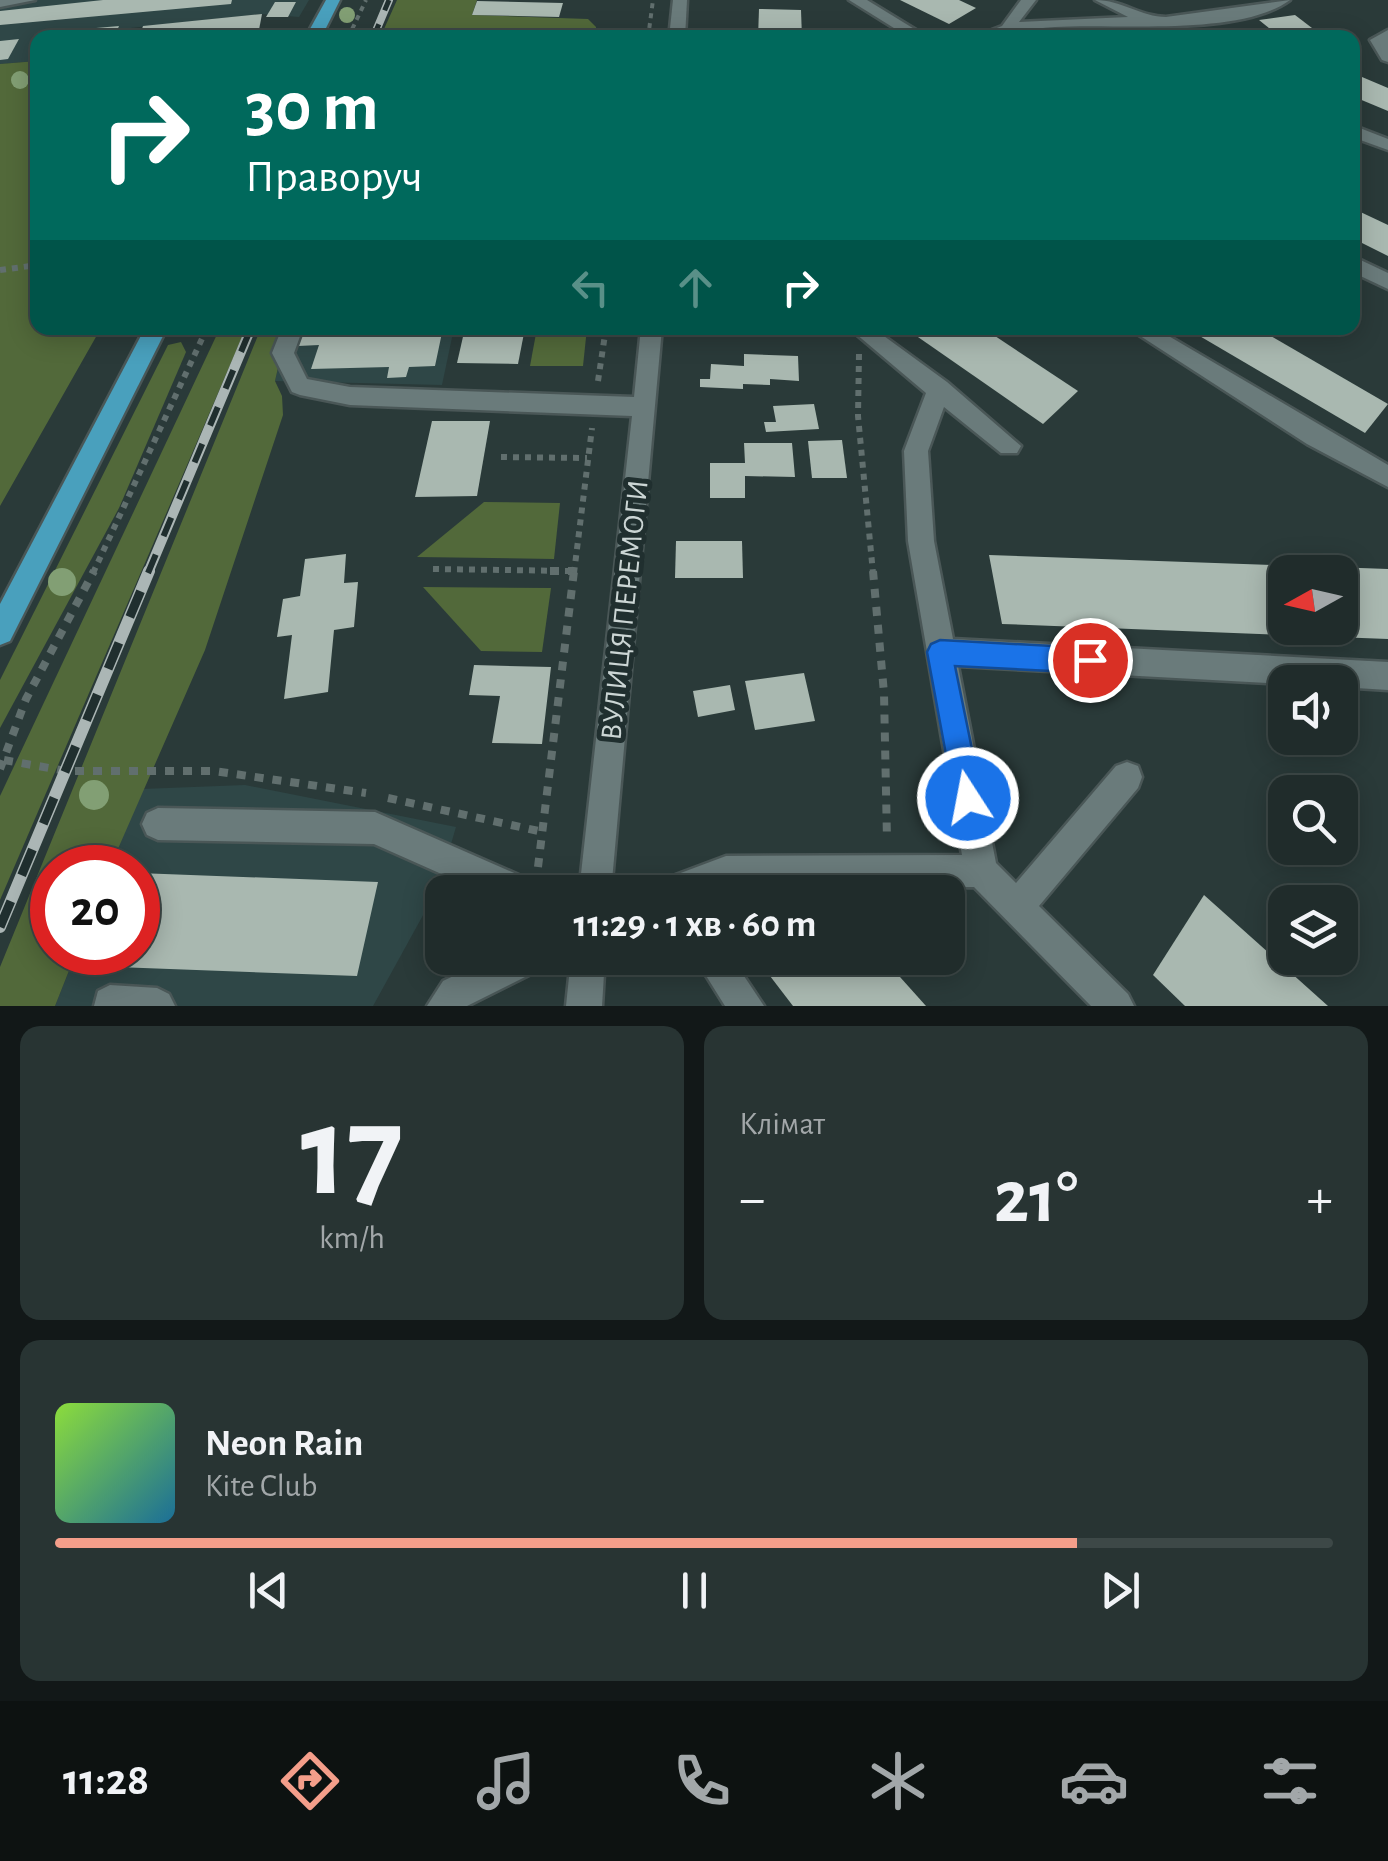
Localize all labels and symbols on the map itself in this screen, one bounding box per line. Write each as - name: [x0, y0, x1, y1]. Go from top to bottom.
- street label: ВУЛИЦЯ ПЕРЕМОГИ: [596, 478, 654, 742]
- north arrow: [1268, 555, 1358, 645]
- pin: [1048, 618, 1133, 703]
- position arrow: [916, 746, 1020, 850]
- speed limit sign: 20: [30, 845, 160, 975]

